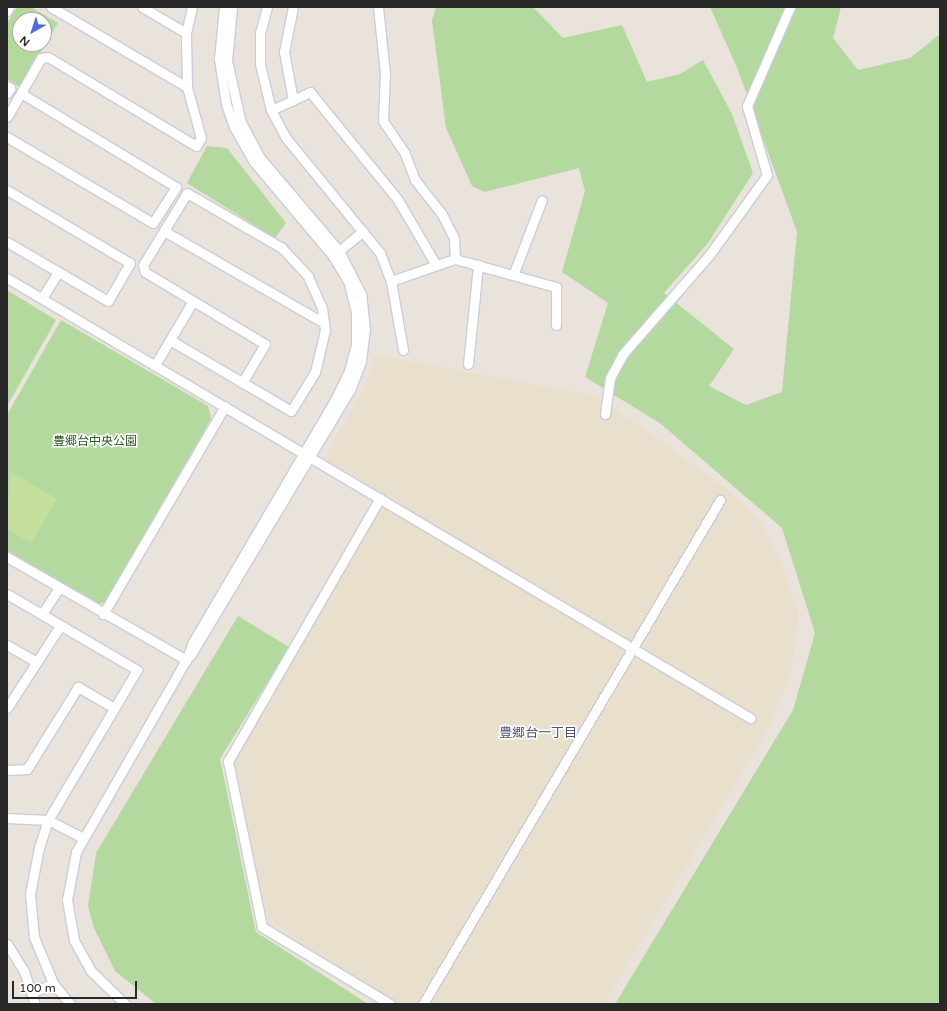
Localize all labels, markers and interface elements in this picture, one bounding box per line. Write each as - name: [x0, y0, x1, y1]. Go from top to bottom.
- north arrow: [12, 12, 52, 52]
- text: N: [17, 33, 32, 49]
- park label: 豊郷台中央公園: [53, 435, 137, 449]
- district label: 豊郷台一丁目: [499, 725, 577, 741]
- scale bar: [14, 973, 139, 999]
- text: 100 m: [19, 981, 56, 995]

